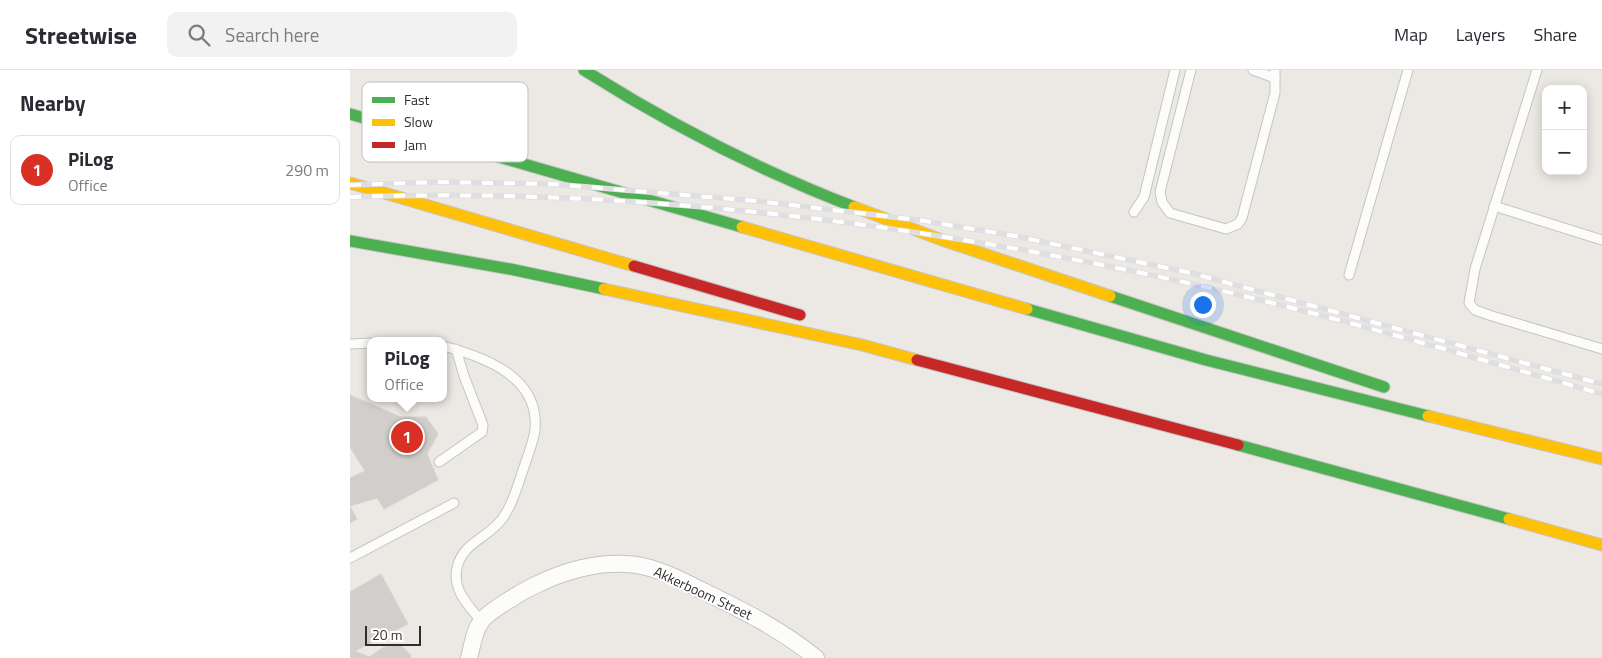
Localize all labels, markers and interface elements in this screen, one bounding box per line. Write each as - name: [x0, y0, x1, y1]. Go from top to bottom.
- search box: [167, 12, 517, 57]
- text: Streetwise: [25, 17, 137, 53]
- text: Search here: [225, 20, 319, 49]
- icon: search: [185, 21, 213, 49]
- text: Map: [1394, 21, 1428, 48]
- text: Layers: [1456, 21, 1505, 48]
- text: Share: [1533, 21, 1577, 48]
- legend: [362, 82, 528, 162]
- map controls: [1542, 85, 1587, 175]
- button: +: [1542, 85, 1587, 130]
- text: Nearby: [20, 87, 85, 119]
- text: Fast: [404, 89, 429, 110]
- text: Slow: [404, 111, 433, 132]
- button: −: [1542, 130, 1587, 175]
- text: Jam: [404, 134, 427, 155]
- text: PiLog: [68, 144, 113, 173]
- text: 1: [33, 158, 41, 182]
- text: 290 m: [285, 158, 329, 182]
- text: Office: [68, 173, 108, 197]
- your location: [1190, 292, 1216, 318]
- popup: [367, 337, 447, 402]
- text: PiLog: [384, 343, 430, 372]
- text: Office: [384, 372, 424, 396]
- pin: 1: [391, 418, 423, 456]
- street label: Akkerboom Street: [651, 561, 756, 625]
- scale bar: [365, 623, 421, 646]
- text: 20 m: [372, 624, 402, 645]

